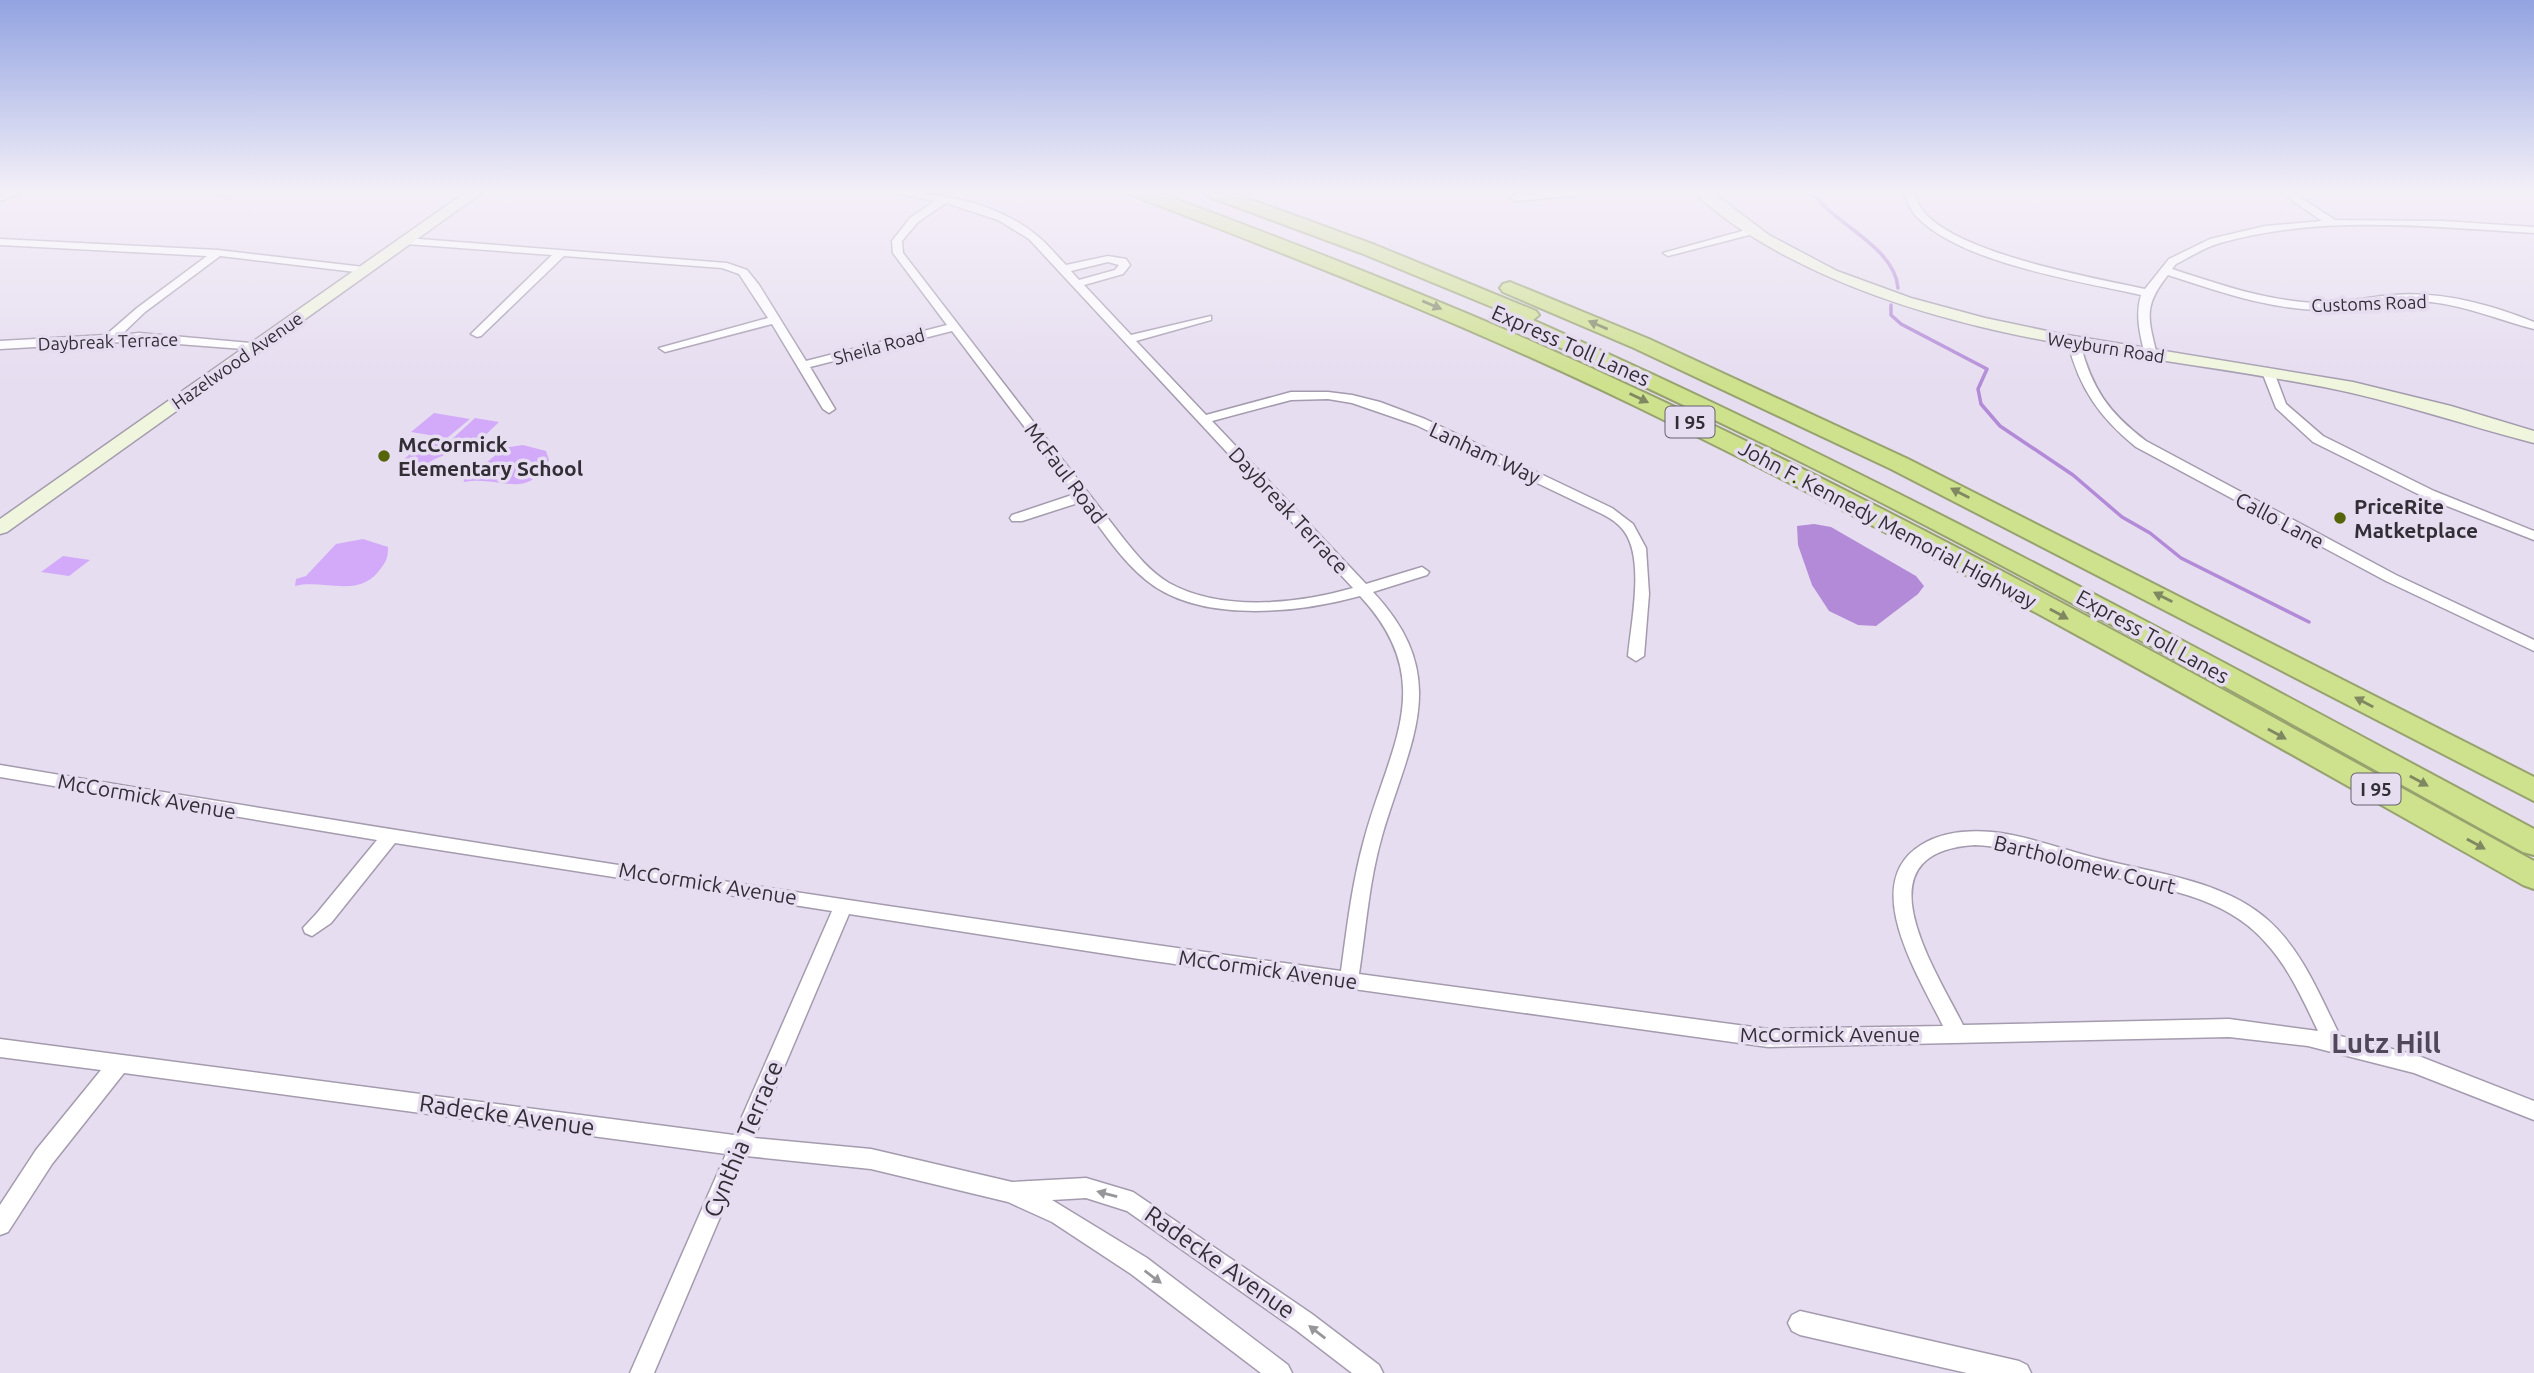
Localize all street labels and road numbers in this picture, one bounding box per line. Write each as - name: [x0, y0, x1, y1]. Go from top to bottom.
- street label: Customs Road: [2311, 291, 2427, 315]
- street label: Express Toll Lanes: [1488, 299, 1654, 391]
- street label: Hazelwood Avenue: [168, 307, 306, 413]
- street label: Sheila Road: [831, 324, 927, 368]
- street label: Weyburn Road: [2046, 328, 2166, 366]
- street label: Daybreak Terrace: [37, 329, 179, 353]
- road number: I 95: [1666, 406, 1714, 438]
- street label: Lanham Way: [1426, 417, 1544, 489]
- street label: McFaul Road: [1020, 418, 1112, 528]
- street label: John F. Kennedy Memorial Highway: [1735, 435, 2041, 613]
- street label: Daybreak Terrace: [1224, 442, 1354, 578]
- street label: Callo Lane: [2232, 487, 2328, 553]
- street label: Express Toll Lanes: [2073, 584, 2233, 688]
- street label: McCormick Avenue: [56, 769, 238, 823]
- road number: I 95: [2352, 774, 2400, 804]
- street label: Bartholomew Court: [1992, 830, 2178, 898]
- street label: McCormick Avenue: [617, 857, 799, 909]
- street label: McCormick Avenue: [1177, 945, 1359, 993]
- street label: McCormick Avenue: [1740, 1022, 1920, 1046]
- street label: Cynthia Terrace: [698, 1057, 788, 1221]
- street label: Radecke Avenue: [417, 1089, 597, 1141]
- street label: Radecke Avenue: [1140, 1200, 1300, 1324]

